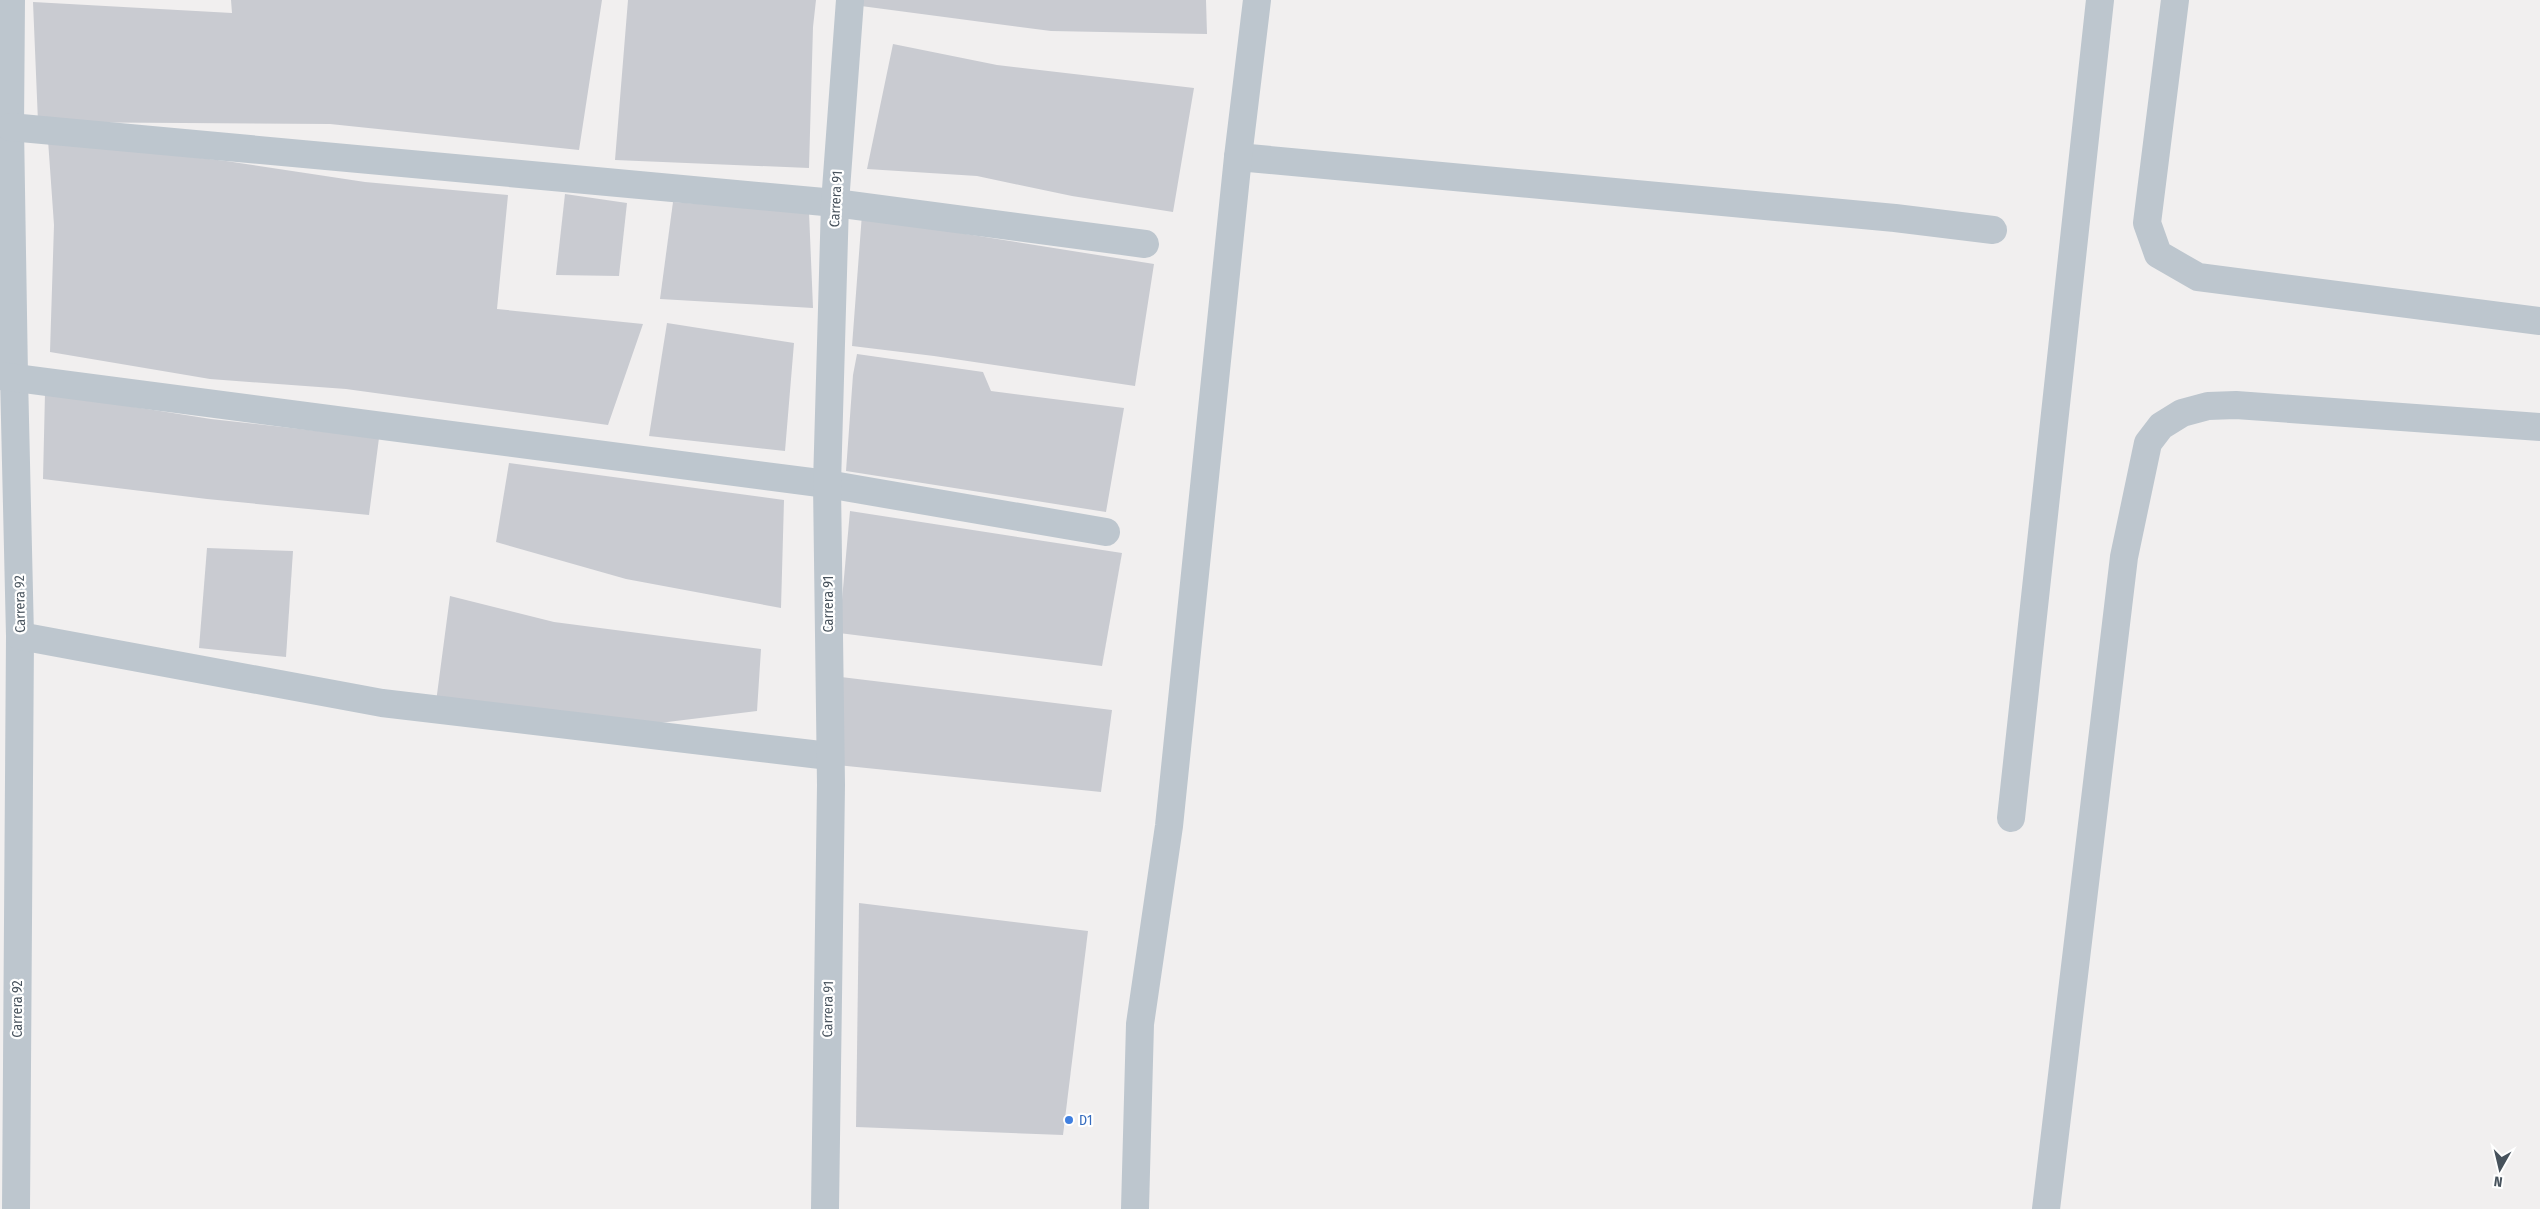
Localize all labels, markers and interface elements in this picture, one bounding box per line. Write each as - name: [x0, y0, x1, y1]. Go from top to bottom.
- street label: Carrera 91: [826, 170, 846, 228]
- street label: Carrera 92: [11, 575, 29, 633]
- street label: Carrera 91: [820, 576, 837, 632]
- street label: Carrera 92: [9, 980, 26, 1038]
- street label: Carrera 91: [819, 980, 837, 1038]
- place label: D1: [1079, 1112, 1092, 1129]
- marker: D1: [1063, 1114, 1075, 1126]
- north arrow: [2475, 1144, 2525, 1194]
- text: N: [2493, 1172, 2504, 1190]

